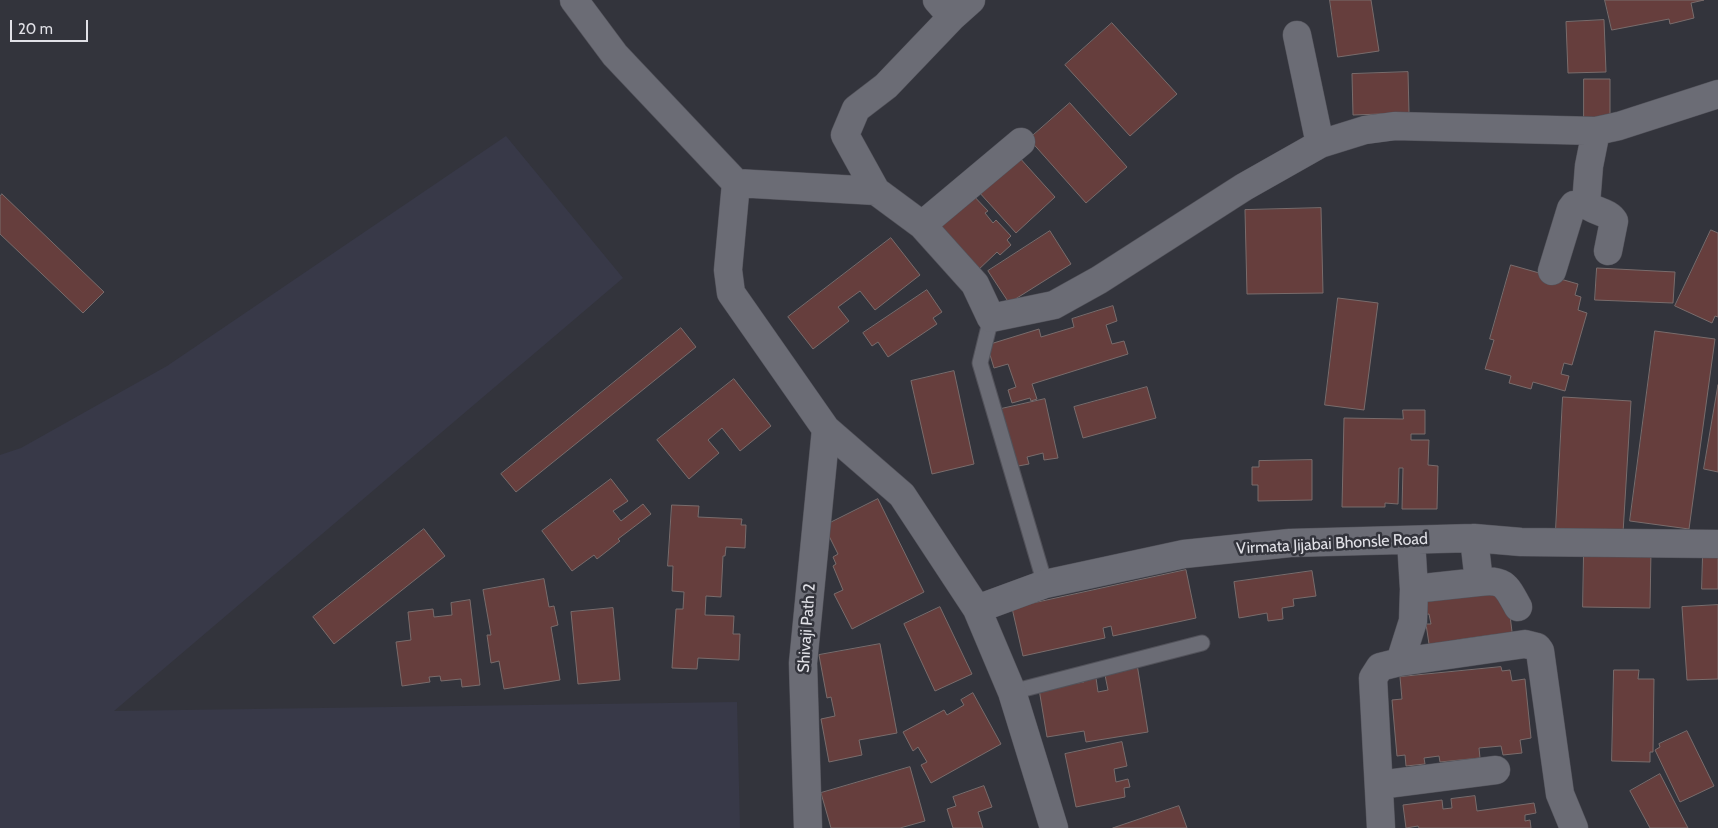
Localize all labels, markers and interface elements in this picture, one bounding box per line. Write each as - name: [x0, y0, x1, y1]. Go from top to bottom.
- scale bar: [12, 10, 90, 42]
- text: 20 m: [18, 20, 53, 38]
- street label: Virmata Jijabai Bhonsle Road: [1236, 529, 1428, 559]
- street label: Shivaji Path 2: [794, 583, 820, 673]

